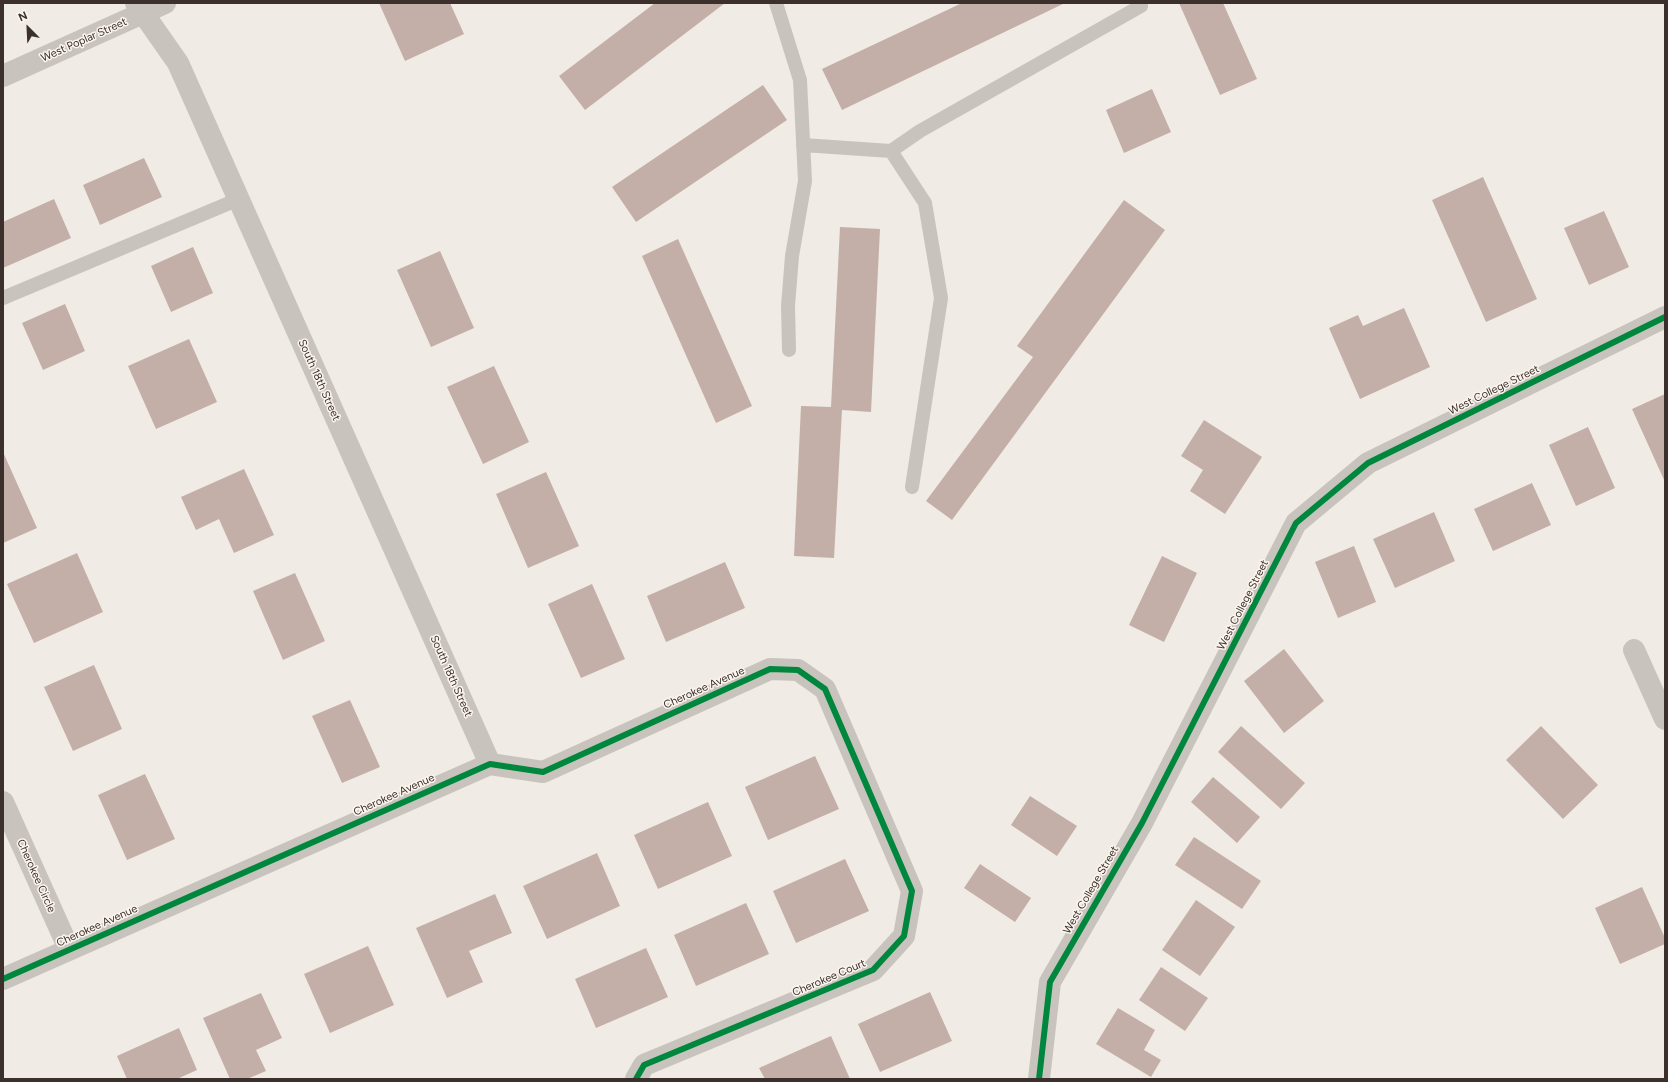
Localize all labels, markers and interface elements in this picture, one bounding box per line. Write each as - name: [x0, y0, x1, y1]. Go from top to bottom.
- north arrow: [8, 8, 48, 48]
- text: N: [16, 9, 29, 24]
- street label: West Poplar Street: [39, 15, 129, 65]
- street label: South 18th Street: [295, 337, 343, 423]
- street label: West College Street: [1447, 362, 1541, 418]
- street label: West College Street: [1215, 558, 1271, 652]
- street label: South 18th Street: [427, 633, 475, 719]
- street label: Cherokee Avenue: [661, 664, 747, 712]
- street label: Cherokee Avenue: [351, 771, 437, 819]
- street label: Cherokee Circle: [14, 837, 58, 915]
- street label: West College Street: [1060, 844, 1122, 936]
- street label: Cherokee Avenue: [54, 902, 140, 950]
- street label: Cherokee Court: [790, 957, 868, 999]

